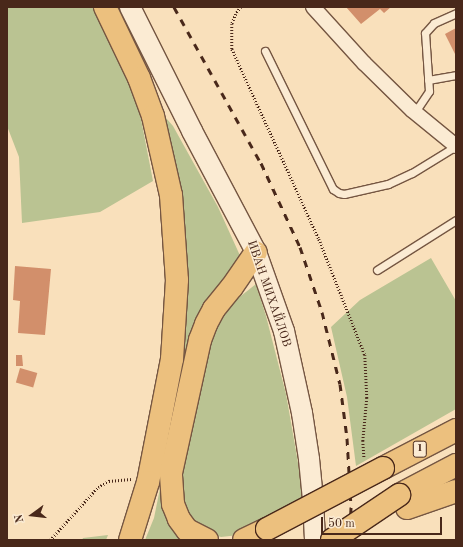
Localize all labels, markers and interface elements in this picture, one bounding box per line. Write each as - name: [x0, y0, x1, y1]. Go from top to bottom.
- street label: ИВАН МИХАЙЛОВ: [243, 239, 293, 349]
- road number: 1: [412, 440, 428, 458]
- north arrow: [12, 495, 52, 535]
- scale bar: [323, 509, 444, 535]
- text: N: [14, 513, 26, 524]
- text: 50 m: [328, 518, 355, 530]

